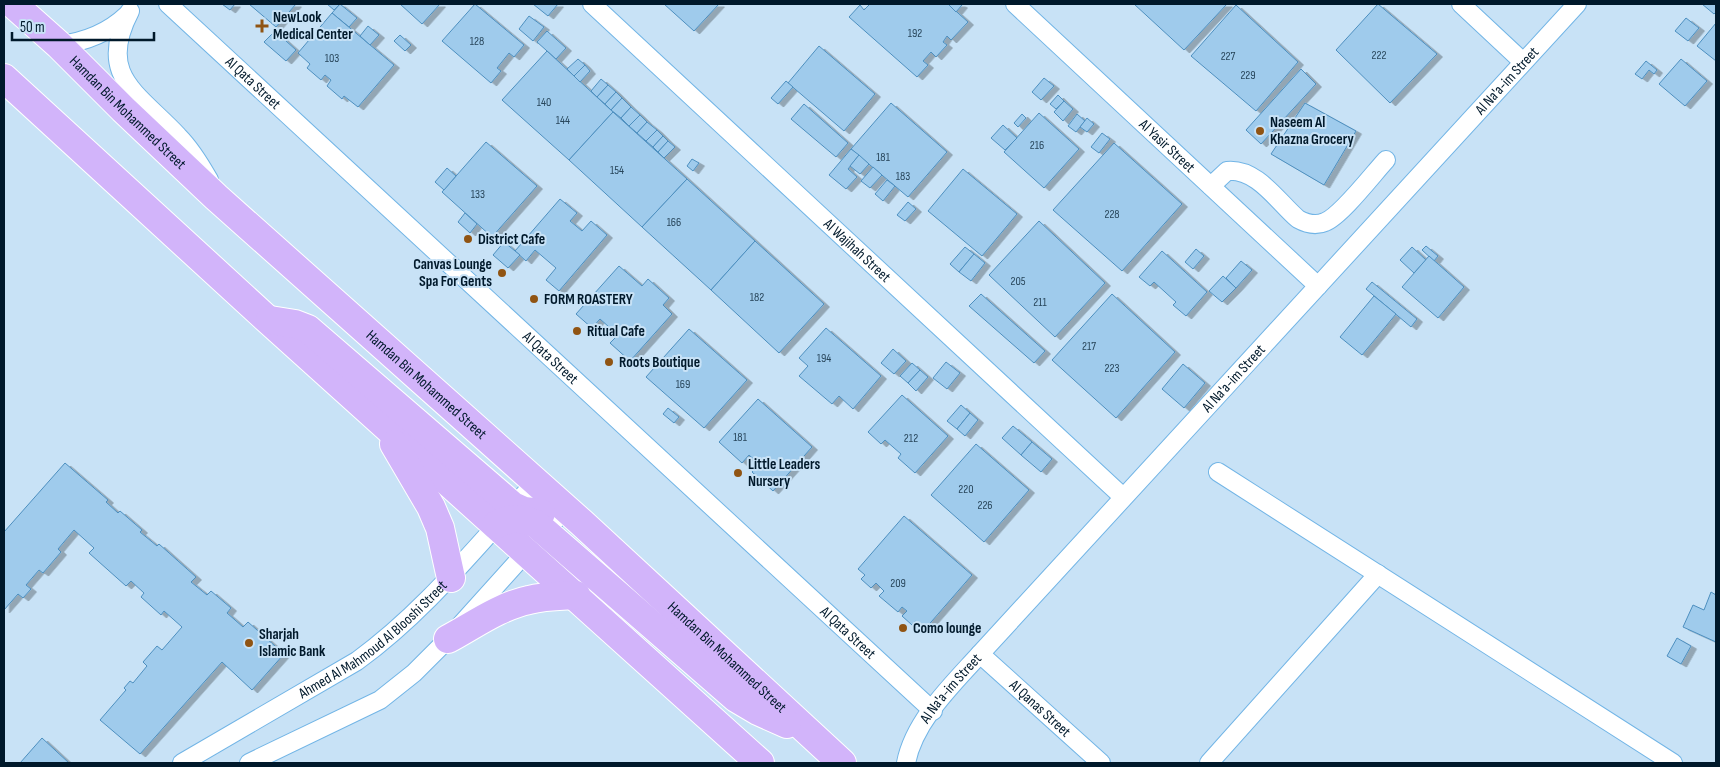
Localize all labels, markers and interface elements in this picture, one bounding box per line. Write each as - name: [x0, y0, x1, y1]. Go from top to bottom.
- place label: NewLook Medical Center: [273, 8, 353, 44]
- scale bar: [12, 10, 155, 42]
- text: 50 m: [20, 18, 45, 37]
- marker: NewLook Medical Center: [255, 19, 269, 33]
- house number: 192: [908, 26, 922, 41]
- house number: 128: [470, 34, 484, 49]
- street label: Al Na'a-im Street: [1470, 42, 1543, 119]
- house number: 222: [1372, 48, 1386, 63]
- house number: 227: [1221, 49, 1236, 64]
- house number: 103: [325, 51, 339, 66]
- street label: Hamdan Bin Mohammed Street: [66, 52, 190, 174]
- street label: Al Qata Street: [221, 52, 285, 113]
- house number: 229: [1240, 68, 1256, 83]
- house number: 140: [537, 95, 551, 110]
- house number: 144: [556, 113, 570, 128]
- place label: Naseem Al Khazna Grocery: [1270, 113, 1354, 149]
- street label: Al Yasir Street: [1135, 114, 1200, 177]
- marker: Naseem Al Khazna Grocery: [1254, 125, 1266, 137]
- house number: 216: [1030, 138, 1044, 153]
- house number: 181: [876, 150, 891, 165]
- house number: 154: [610, 163, 624, 178]
- house number: 183: [896, 169, 910, 184]
- house number: 133: [471, 187, 485, 202]
- house number: 228: [1104, 207, 1120, 222]
- street label: Al Wajihah Street: [819, 214, 895, 287]
- house number: 166: [667, 215, 681, 230]
- place label: District Cafe: [478, 230, 545, 249]
- marker: District Cafe: [462, 233, 474, 245]
- place label: Canvas Lounge Spa For Gents: [413, 255, 492, 291]
- marker: Canvas Lounge Spa For Gents: [496, 267, 508, 279]
- house number: 205: [1010, 274, 1026, 289]
- place label: FORM ROASTERY: [544, 290, 633, 309]
- house number: 182: [750, 290, 764, 305]
- marker: FORM ROASTERY: [528, 293, 540, 305]
- house number: 211: [1033, 295, 1047, 310]
- place label: Ritual Cafe: [587, 322, 645, 341]
- marker: Ritual Cafe: [571, 325, 583, 337]
- street label: Hamdan Bin Mohammed Street: [362, 326, 491, 443]
- street label: Al Qata Street: [518, 326, 583, 388]
- house number: 217: [1082, 339, 1096, 354]
- street label: Al Na'a-im Street: [1197, 340, 1270, 417]
- house number: 194: [817, 351, 831, 366]
- place label: Roots Boutique: [619, 353, 700, 372]
- marker: Roots Boutique: [603, 356, 615, 368]
- house number: 223: [1105, 361, 1119, 376]
- house number: 169: [676, 377, 690, 392]
- house number: 181: [733, 430, 748, 445]
- house number: 212: [904, 431, 918, 446]
- place label: Little Leaders Nursery: [748, 455, 820, 491]
- marker: Little Leaders Nursery: [732, 467, 744, 479]
- house number: 220: [958, 482, 974, 497]
- house number: 226: [977, 498, 993, 513]
- street label: Ahmed Al Mahmoud Al Blooshi Street: [294, 576, 451, 703]
- house number: 209: [890, 576, 906, 591]
- street label: Hamdan Bin Mohammed Street: [664, 597, 791, 717]
- street label: Al Qata Street: [815, 601, 880, 663]
- place label: Como lounge: [913, 619, 981, 638]
- marker: Como lounge: [897, 622, 909, 634]
- place label: Sharjah Islamic Bank: [259, 625, 326, 661]
- marker: Sharjah Islamic Bank: [243, 637, 255, 649]
- street label: Al Na'a-im Street: [915, 649, 986, 728]
- street label: Al Qanas Street: [1005, 675, 1075, 741]

